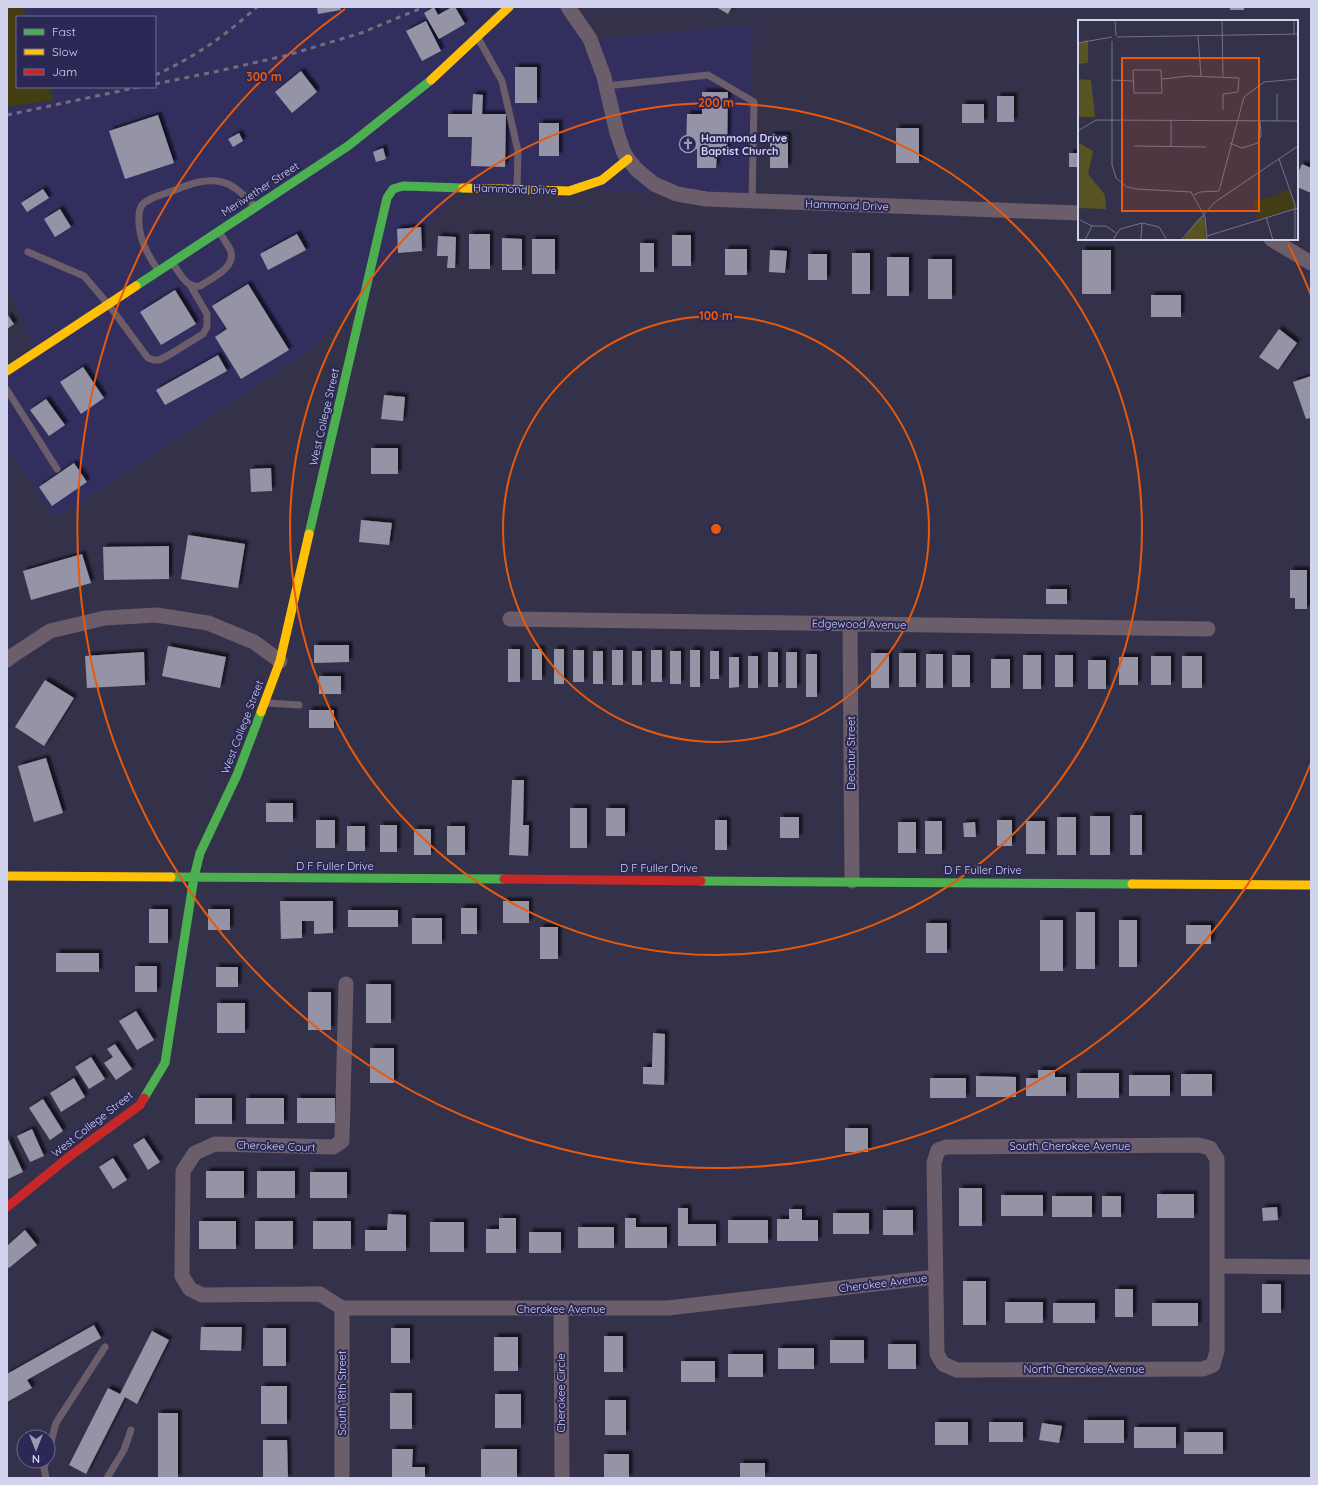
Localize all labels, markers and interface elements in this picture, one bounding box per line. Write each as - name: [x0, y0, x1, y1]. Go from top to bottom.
- legend: [16, 16, 156, 88]
- inset map: [1078, 20, 1298, 240]
- text: Fast: [52, 24, 76, 39]
- text: Slow: [52, 44, 78, 59]
- text: Jam: [52, 64, 77, 79]
- text: 300 m: [246, 69, 282, 84]
- text: 200 m: [698, 95, 734, 110]
- place label: Hammond Drive Baptist Church: [701, 131, 788, 158]
- church icon: Hammond Drive Baptist Church: [678, 134, 698, 154]
- street label: Meriwether Street: [218, 159, 302, 219]
- street label: Hammond Drive: [473, 181, 557, 197]
- street label: Hammond Drive: [805, 197, 889, 213]
- text: 100 m: [699, 308, 733, 323]
- street label: West College Street: [306, 367, 342, 467]
- centre of rings: [709, 522, 723, 536]
- street label: Edgewood Avenue: [812, 616, 906, 632]
- street label: West College Street: [218, 678, 266, 776]
- street label: Decatur Street: [844, 716, 858, 790]
- street label: D F Fuller Drive: [296, 859, 374, 873]
- street label: D F Fuller Drive: [620, 861, 698, 875]
- street label: D F Fuller Drive: [944, 863, 1022, 877]
- street label: West College Street: [49, 1088, 136, 1160]
- street label: Cherokee Court: [236, 1138, 316, 1154]
- street label: South Cherokee Avenue: [1009, 1139, 1131, 1153]
- street label: Cherokee Avenue: [838, 1271, 928, 1295]
- street label: Cherokee Avenue: [517, 1302, 605, 1316]
- street label: South 18th Street: [335, 1350, 349, 1436]
- street label: Cherokee Circle: [554, 1353, 568, 1433]
- street label: North Cherokee Avenue: [1024, 1362, 1144, 1376]
- north arrow: [16, 1429, 56, 1469]
- text: N: [32, 1452, 40, 1466]

